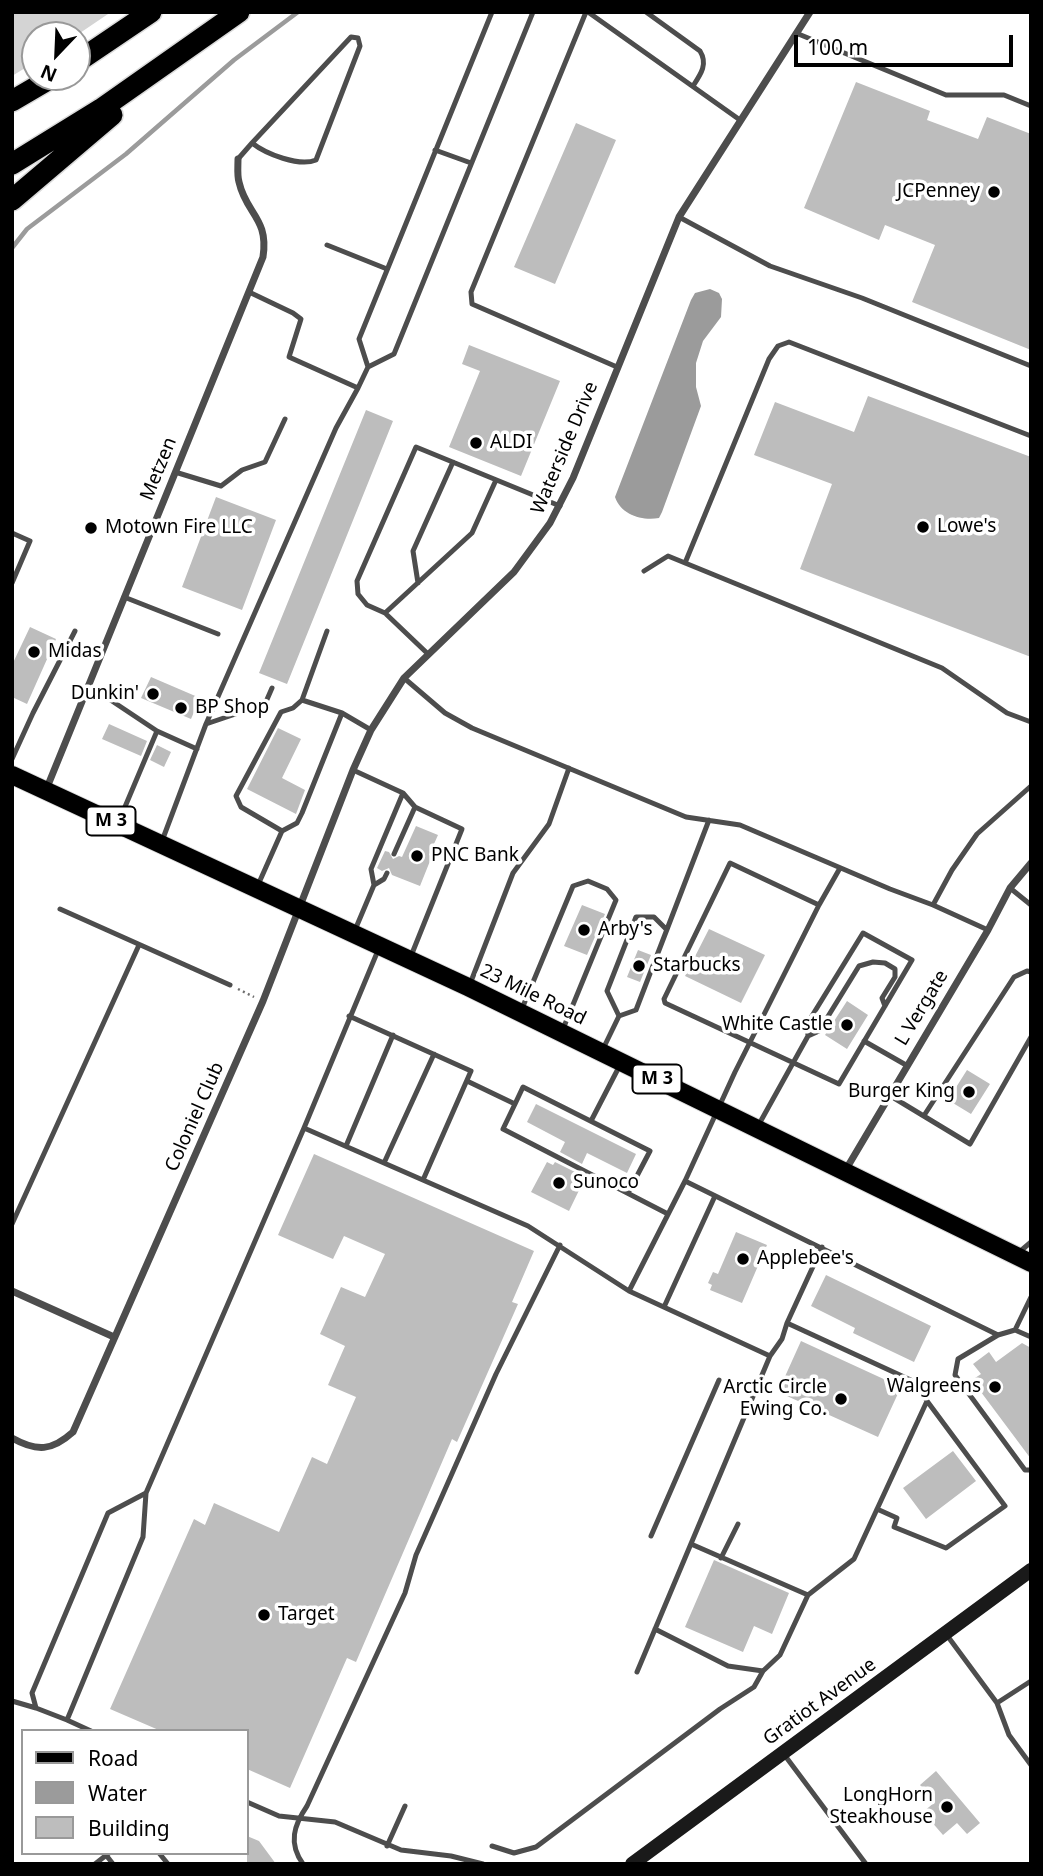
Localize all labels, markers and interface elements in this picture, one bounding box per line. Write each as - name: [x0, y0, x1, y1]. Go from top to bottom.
- north arrow: [21, 21, 91, 91]
- scale bar: [798, 21, 1017, 65]
- text: 100 m: [807, 33, 868, 61]
- text: N: [36, 59, 61, 88]
- place label: JCPenney: [897, 181, 980, 203]
- marker: JCPenney: [986, 184, 1002, 200]
- street label: Waterside Drive: [527, 378, 603, 518]
- place label: ALDI: [490, 432, 532, 454]
- street label: Metzen: [136, 434, 182, 504]
- marker: ALDI: [468, 435, 484, 451]
- place label: Lowe's: [937, 516, 996, 538]
- place label: Motown Fire LLC: [105, 517, 253, 539]
- marker: Lowe's: [915, 519, 931, 535]
- marker: Motown Fire LLC: [83, 520, 99, 536]
- place label: Midas: [48, 641, 102, 663]
- marker: Midas: [26, 644, 42, 660]
- place label: Dunkin': [71, 683, 139, 705]
- marker: Dunkin': [145, 686, 161, 702]
- place label: BP Shop: [195, 697, 269, 719]
- marker: BP Shop: [173, 700, 189, 716]
- road number: M 3: [86, 806, 136, 836]
- place label: PNC Bank: [431, 845, 519, 867]
- marker: PNC Bank: [409, 848, 425, 864]
- place label: Arby's: [598, 919, 653, 941]
- marker: Arby's: [576, 922, 592, 938]
- place label: Starbucks: [653, 955, 741, 977]
- marker: Starbucks: [631, 958, 647, 974]
- street label: 23 Mile Road: [476, 960, 590, 1030]
- street label: L Vergate: [891, 966, 953, 1050]
- place label: White Castle: [722, 1014, 833, 1036]
- marker: White Castle: [839, 1017, 855, 1033]
- street label: Coloniel Club: [161, 1059, 229, 1175]
- road number: M 3: [632, 1064, 682, 1094]
- place label: Burger King: [848, 1081, 955, 1103]
- marker: Burger King: [961, 1084, 977, 1100]
- place label: Sunoco: [573, 1172, 639, 1194]
- marker: Sunoco: [551, 1175, 567, 1191]
- place label: Applebee's: [757, 1248, 854, 1270]
- marker: Applebee's: [735, 1251, 751, 1267]
- place label: Walgreens: [887, 1376, 981, 1398]
- place label: Arctic Circle Ewing Co.: [723, 1377, 827, 1421]
- marker: Walgreens: [987, 1379, 1003, 1395]
- marker: Arctic Circle Ewing Co.: [833, 1391, 849, 1407]
- place label: Target: [278, 1604, 335, 1626]
- marker: Target: [256, 1607, 272, 1623]
- street label: Gratiot Avenue: [759, 1653, 881, 1751]
- legend: [21, 1729, 248, 1855]
- text: Road: [88, 1744, 138, 1772]
- text: Water: [88, 1779, 147, 1807]
- place label: LongHorn Steakhouse: [829, 1785, 933, 1829]
- marker: LongHorn Steakhouse: [939, 1799, 955, 1815]
- text: Building: [88, 1814, 170, 1842]

